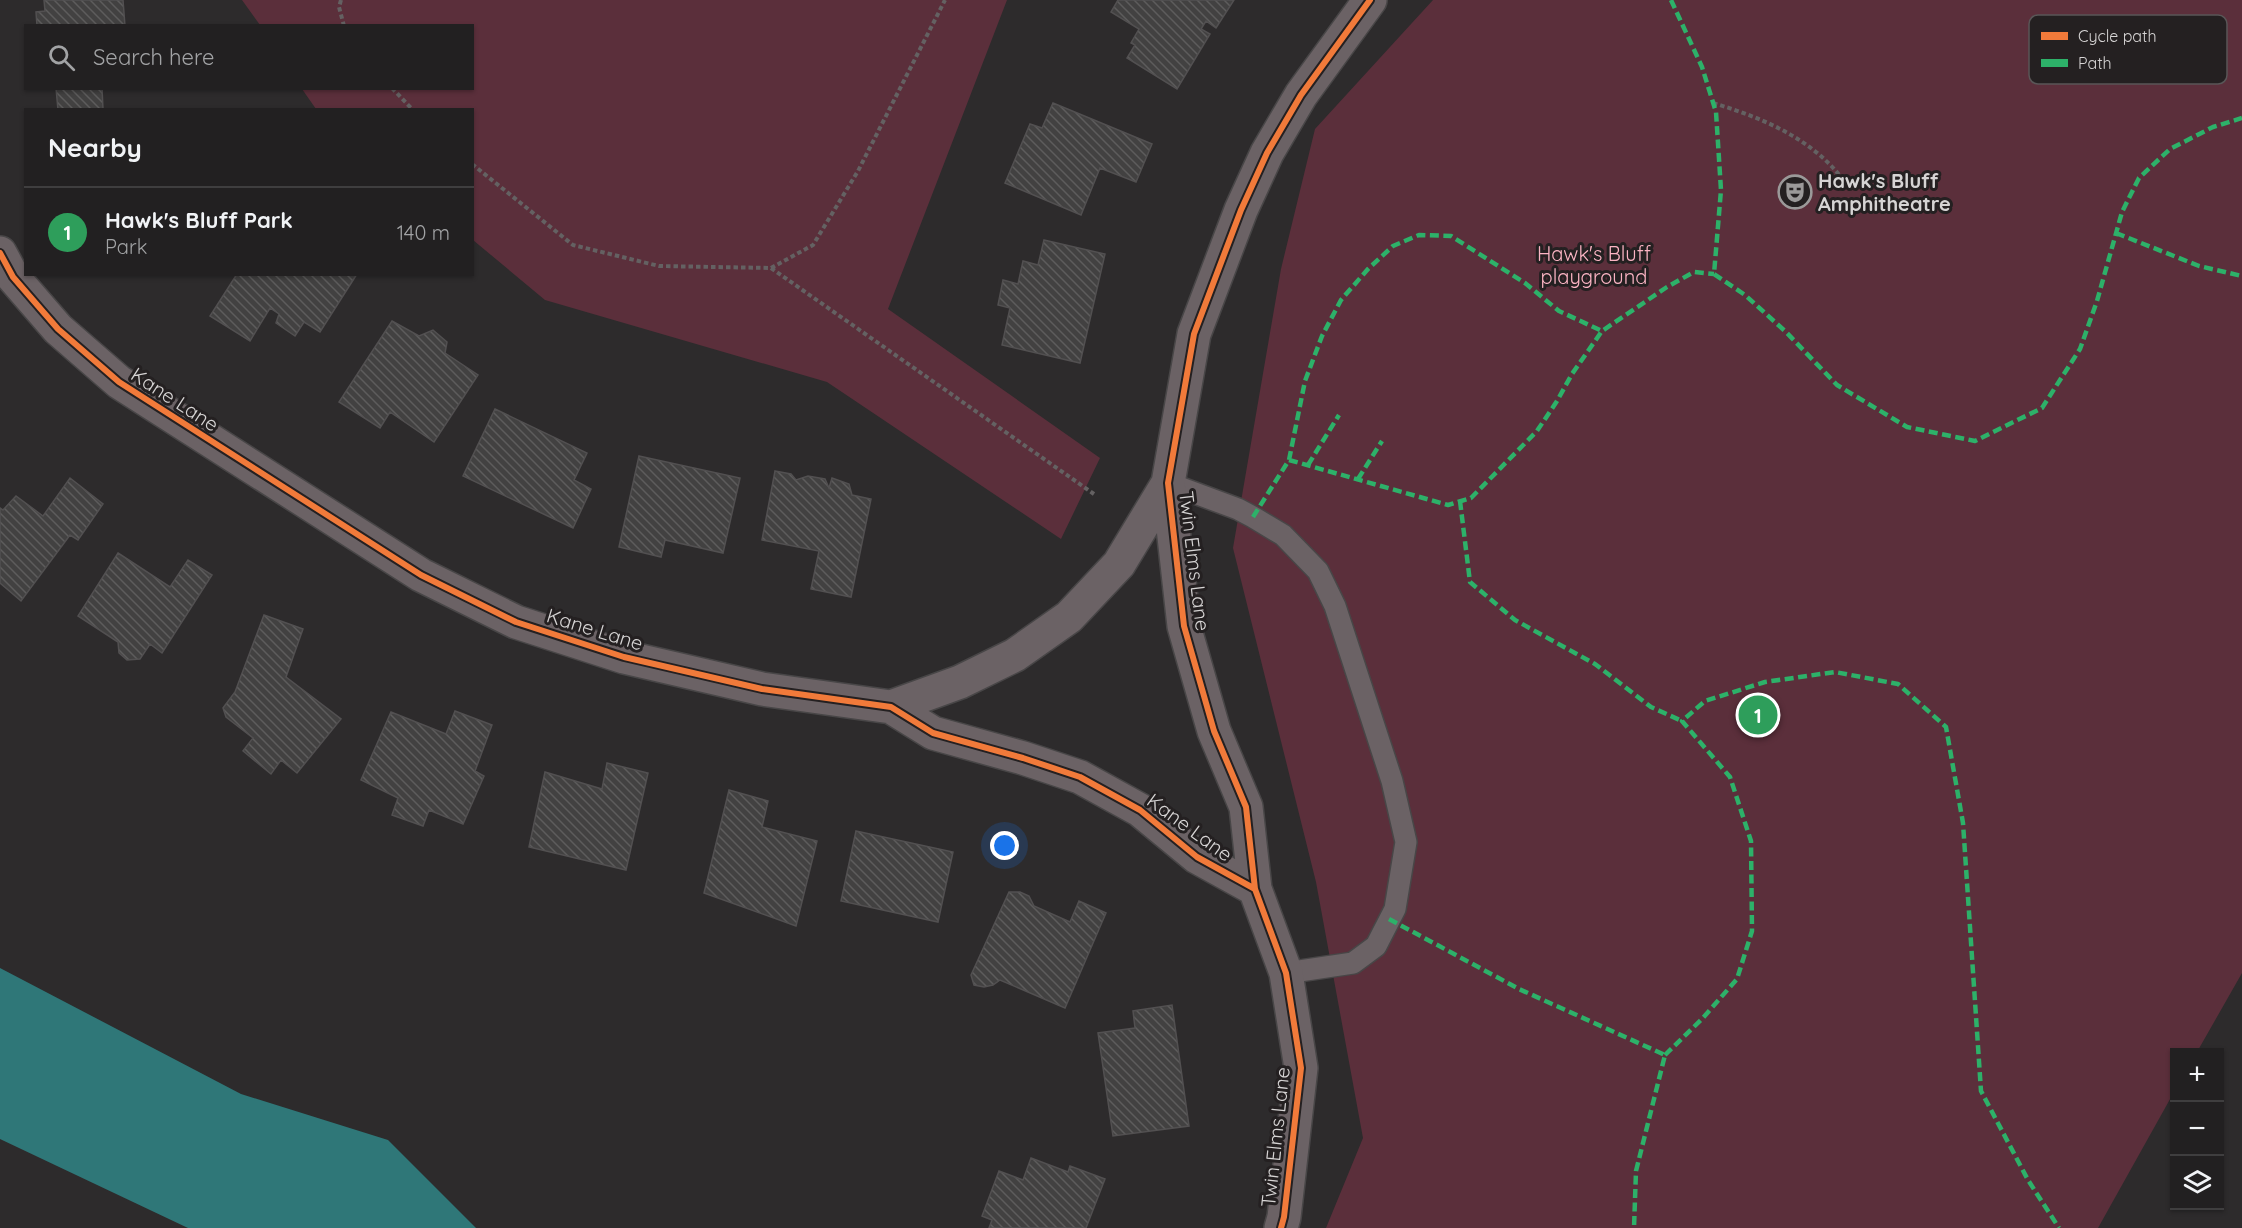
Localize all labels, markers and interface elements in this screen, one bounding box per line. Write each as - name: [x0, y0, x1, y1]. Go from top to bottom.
- legend: [2029, 15, 2227, 84]
- search box: [24, 24, 474, 90]
- text: Cycle path: [2078, 26, 2157, 46]
- icon: search: [45, 41, 78, 74]
- text: Search here: [93, 43, 214, 71]
- text: Path: [2078, 53, 2112, 73]
- text: Nearby: [48, 131, 142, 164]
- place label: Hawk's Bluff Amphitheatre: [1818, 168, 1951, 216]
- theatre icon: Hawk's Bluff Amphitheatre: [1777, 174, 1813, 210]
- text: Hawk's Bluff Park: [105, 206, 293, 234]
- text: 1: [64, 220, 71, 245]
- text: 140 m: [397, 220, 450, 245]
- text: Park: [105, 234, 147, 259]
- park label: Hawk's Bluff playground: [1537, 241, 1651, 289]
- street label: Kane Lane: [126, 361, 224, 437]
- street label: Twin Elms Lane: [1174, 490, 1216, 632]
- street label: Kane Lane: [544, 602, 646, 656]
- pin: 1: [1738, 692, 1778, 738]
- street label: Kane Lane: [1142, 788, 1238, 866]
- your location: [990, 831, 1019, 860]
- map controls: [2170, 1048, 2224, 1210]
- button: +: [2170, 1048, 2224, 1102]
- street label: Twin Elms Lane: [1255, 1066, 1295, 1208]
- button: −: [2170, 1102, 2224, 1156]
- button: layers: [2170, 1156, 2224, 1210]

